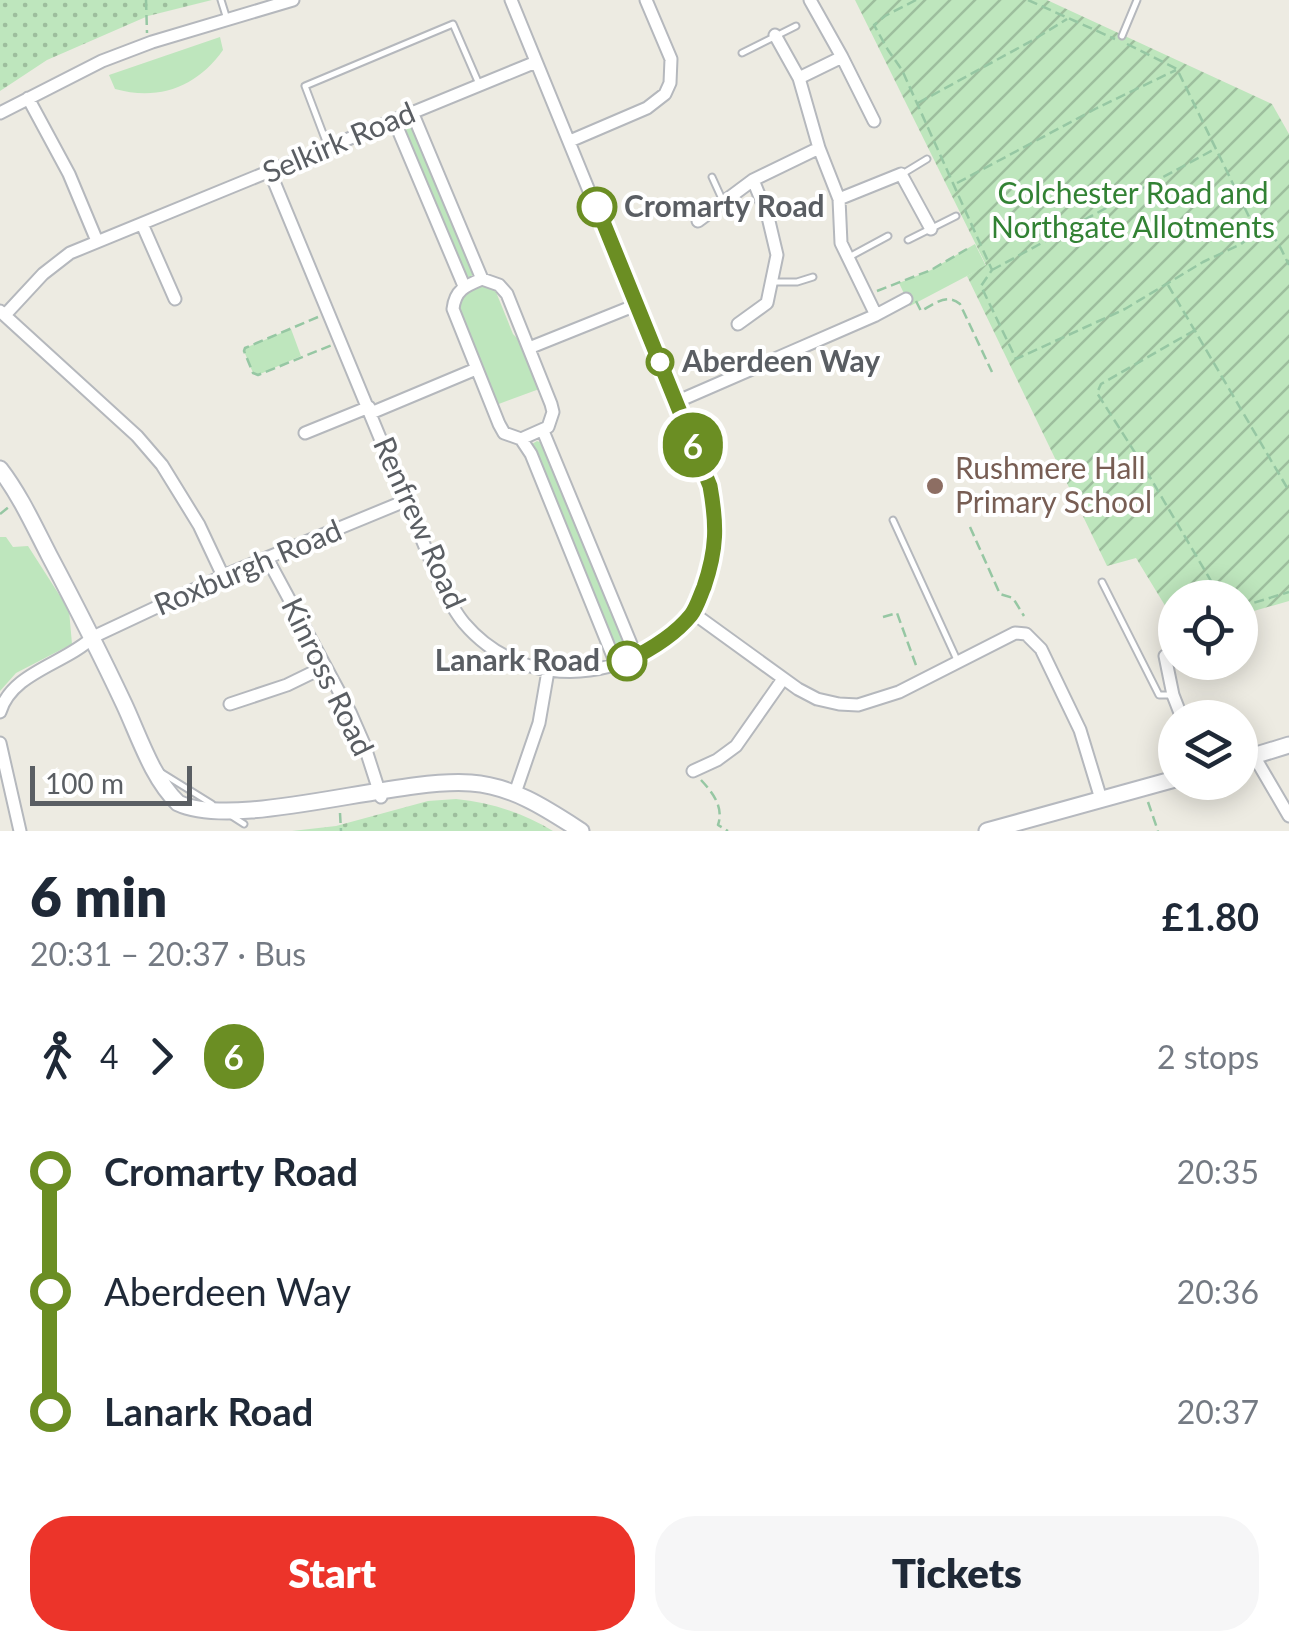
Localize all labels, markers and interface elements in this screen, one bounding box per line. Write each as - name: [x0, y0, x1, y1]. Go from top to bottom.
- street label: Selkirk Road: [257, 93, 420, 189]
- park label: Colchester Road and Northgate Allotments: [991, 174, 1275, 244]
- place label: Cromarty Road: [624, 187, 825, 223]
- marker: Cromarty Road: [578, 188, 616, 226]
- place label: Aberdeen Way: [681, 342, 880, 378]
- marker: Aberdeen Way: [647, 349, 673, 375]
- line badge: 6: [660, 412, 726, 478]
- text: 6: [683, 424, 703, 466]
- street label: Renfrew Road: [367, 431, 475, 613]
- place label: Rushmere Hall Primary School: [955, 449, 1152, 519]
- marker: Rushmere Hall Primary School: [924, 475, 946, 497]
- street label: Roxburgh Road: [148, 511, 346, 622]
- map controls: [1158, 580, 1258, 800]
- button: locate: [1158, 580, 1258, 680]
- street label: Kinross Road: [275, 591, 383, 761]
- place label: Lanark Road: [435, 641, 600, 677]
- marker: Lanark Road: [608, 642, 646, 680]
- button: layers: [1158, 700, 1258, 800]
- scale bar: [30, 761, 192, 806]
- text: 100 m: [45, 766, 124, 800]
- text: 6 min: [30, 863, 167, 929]
- text: £1.80: [1162, 893, 1259, 939]
- text: 20:31 – 20:37 · Bus: [30, 934, 306, 973]
- icon: walk: [30, 1029, 85, 1084]
- icon: forward: [134, 1029, 189, 1084]
- text: 6: [224, 1035, 244, 1077]
- text: 4: [100, 1037, 119, 1076]
- text: 2 stops: [1157, 1037, 1259, 1076]
- text: Cromarty Road: [104, 1148, 358, 1194]
- text: 20:35: [1177, 1152, 1259, 1191]
- text: Aberdeen Way: [104, 1268, 351, 1314]
- text: 20:36: [1177, 1272, 1259, 1311]
- text: Lanark Road: [104, 1388, 313, 1434]
- text: 20:37: [1177, 1392, 1259, 1431]
- button: Start: [30, 1516, 635, 1631]
- button: Tickets: [655, 1516, 1259, 1631]

